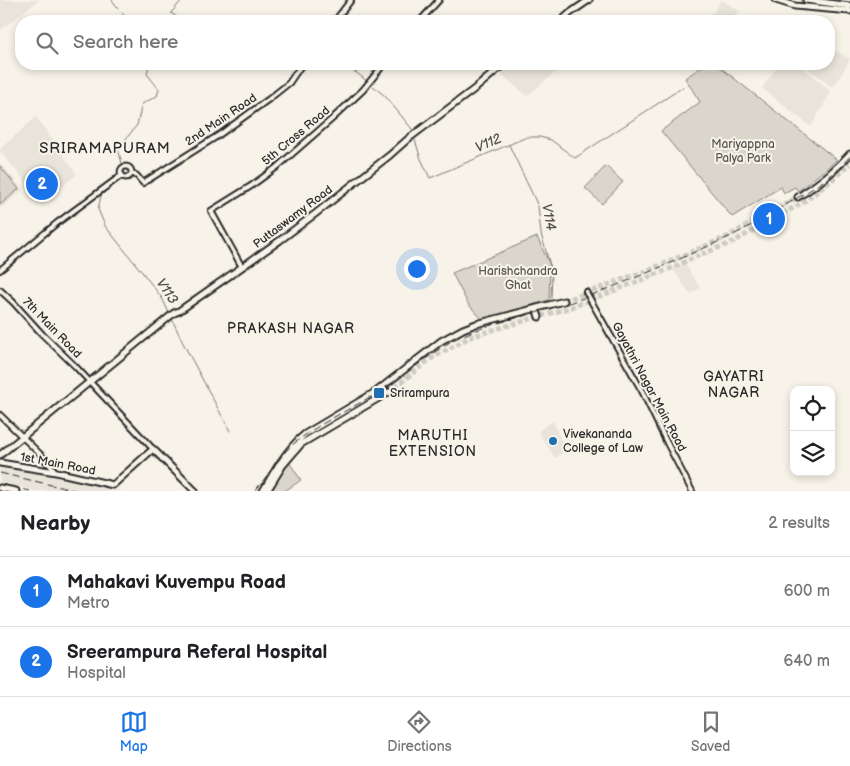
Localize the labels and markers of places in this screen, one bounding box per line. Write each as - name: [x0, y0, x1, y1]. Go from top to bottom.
- pin: 2: [26, 165, 58, 203]
- pin: 1: [753, 200, 785, 238]
- marker: Srirampura: [372, 386, 386, 400]
- place label: Srirampura: [390, 386, 450, 401]
- place label: Vivekananda College of Law: [563, 427, 643, 456]
- marker: Vivekananda College of Law: [547, 435, 559, 447]

